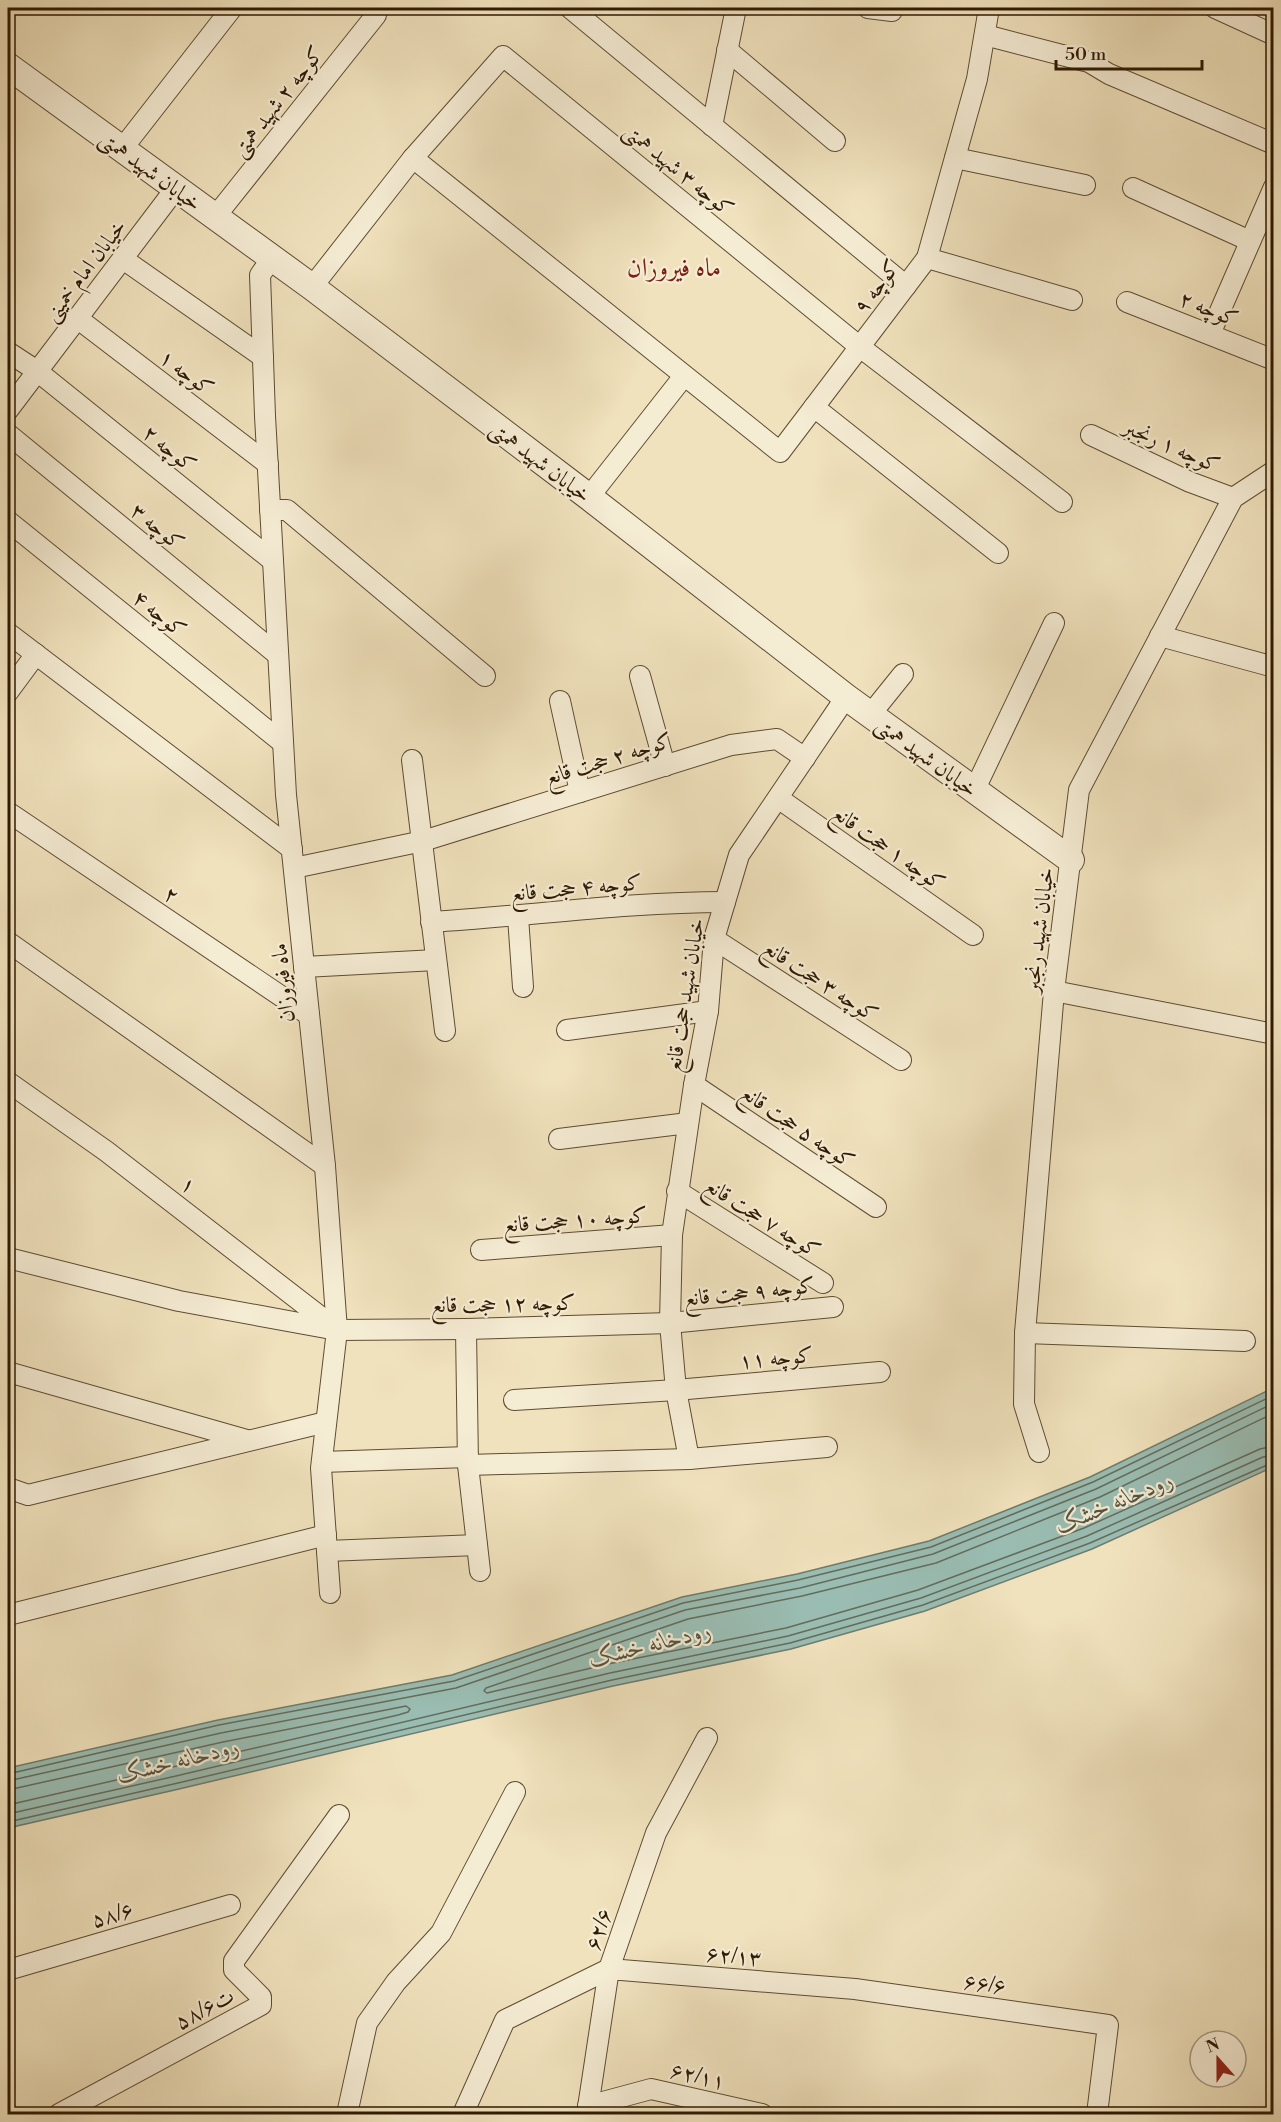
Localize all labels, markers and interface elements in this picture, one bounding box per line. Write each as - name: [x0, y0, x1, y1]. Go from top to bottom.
- scale bar: [1056, 33, 1202, 71]
- street label: کوچه ۲ شهید همتی: [226, 41, 331, 164]
- text: 50 m: [1065, 43, 1107, 66]
- street label: کوچه ۳ شهید همتی: [617, 117, 739, 224]
- street label: خیابان شهید همتی: [93, 125, 207, 218]
- street label: خیابان امام خمینی: [38, 214, 137, 331]
- district label: ماه فیروزان: [627, 252, 721, 284]
- street label: کوچه ۹: [848, 254, 907, 320]
- street label: کوچه ۲: [1175, 285, 1242, 334]
- street label: کوچه ۱: [153, 344, 219, 403]
- street label: کوچه ۱ رنجبر: [1117, 412, 1224, 481]
- street label: خیابان شهید همتی: [484, 415, 596, 510]
- street label: کوچه ۲: [136, 419, 201, 480]
- street label: کوچه ۳: [124, 497, 189, 558]
- street label: کوچه ۴: [126, 584, 191, 645]
- street label: خیابان شهید همتی: [869, 711, 983, 804]
- street label: کوچه ۲ حجت قانع: [541, 727, 677, 796]
- street label: کوچه ۱ حجت قانع: [824, 799, 950, 901]
- street label: خیابان شهید رنجبر: [1018, 866, 1061, 996]
- street label: کوچه ۴ حجت قانع: [509, 869, 643, 913]
- street label: ۲: [158, 880, 184, 910]
- street label: خیابان شهید حجت قانع: [660, 916, 716, 1075]
- street label: کوچه ۳ حجت قانع: [755, 934, 883, 1033]
- street label: ماه فیروزان: [266, 942, 301, 1024]
- street label: کوچه ۵ حجت قانع: [732, 1079, 859, 1179]
- street label: ۱: [175, 1171, 201, 1200]
- street label: کوچه ۷ حجت قانع: [697, 1172, 825, 1269]
- street label: کوچه ۱۰ حجت قانع: [502, 1202, 649, 1244]
- street label: کوچه ۹ حجت قانع: [682, 1272, 817, 1318]
- street label: کوچه ۱۲ حجت قانع: [430, 1290, 576, 1324]
- street label: کوچه ۱۱: [738, 1342, 814, 1376]
- water label: رودخانه خشک: [1051, 1465, 1178, 1541]
- water label: رودخانه خشک: [586, 1615, 715, 1675]
- water label: رودخانه خشک: [114, 1731, 243, 1791]
- street label: ۵۸/۶: [88, 1897, 137, 1934]
- street label: ۶۲/۶: [580, 1905, 619, 1954]
- street label: ۶۲/۱۳: [705, 1941, 763, 1972]
- street label: ۶۶/۶: [962, 1968, 1008, 2001]
- street label: ۵۸/۶ت: [170, 1983, 239, 2036]
- north arrow: [1188, 2029, 1248, 2089]
- text: N: [1203, 2034, 1223, 2058]
- street label: ۶۲/۱۱: [668, 2057, 728, 2096]

